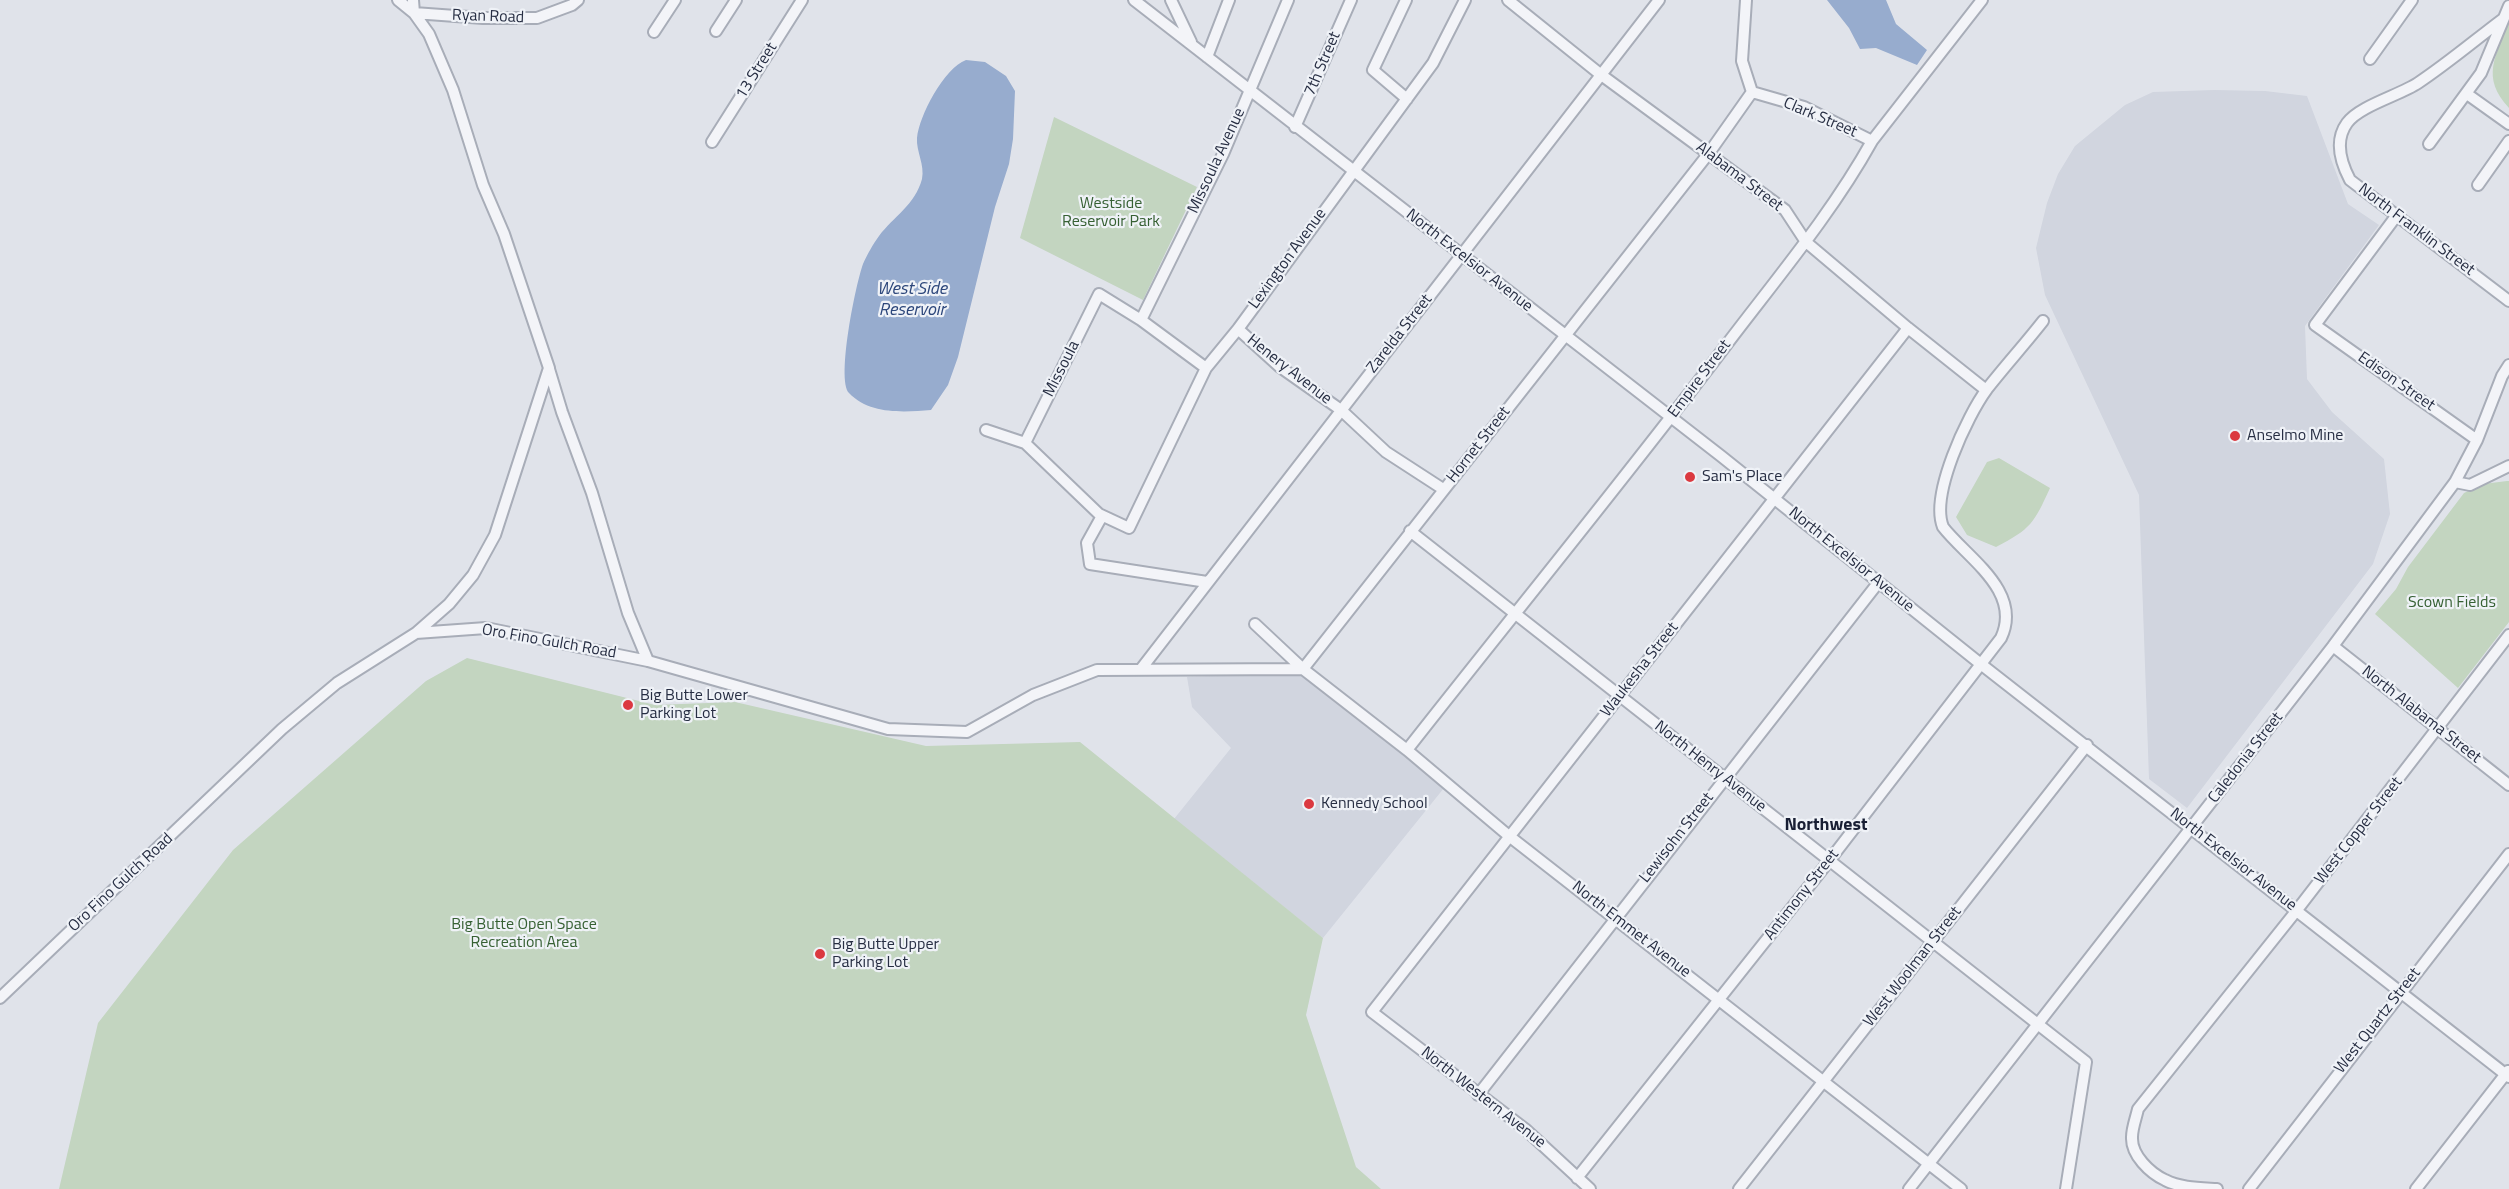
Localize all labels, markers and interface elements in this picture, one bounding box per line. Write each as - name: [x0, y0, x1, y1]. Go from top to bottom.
- street label: Ryan Road: [452, 6, 524, 28]
- street label: 7th Street: [1301, 29, 1345, 99]
- street label: 13 Street: [732, 39, 782, 103]
- street label: Clark Street: [1780, 94, 1860, 142]
- street label: Missoula Avenue: [1184, 105, 1250, 217]
- street label: Alabama Street: [1692, 138, 1786, 216]
- street label: North Franklin Street: [2354, 180, 2478, 280]
- park label: Westside Reservoir Park: [1062, 194, 1160, 232]
- street label: Lexington Avenue: [1245, 205, 1331, 313]
- street label: North Excelsior Avenue: [1402, 206, 1536, 316]
- water label: West Side Reservoir: [877, 279, 947, 322]
- street label: Zarelda Street: [1363, 291, 1437, 377]
- street label: Henery Avenue: [1243, 331, 1335, 409]
- street label: Empire Street: [1665, 336, 1735, 422]
- street label: Missoula: [1040, 338, 1084, 400]
- street label: Edison Street: [2354, 348, 2438, 416]
- street label: Hornet Street: [1443, 403, 1515, 487]
- place label: Anselmo Mine: [2247, 426, 2343, 446]
- marker: Anselmo Mine: [2228, 429, 2242, 443]
- place label: Sam's Place: [1702, 467, 1782, 487]
- marker: Sam's Place: [1683, 470, 1697, 484]
- street label: North Excelsior Avenue: [1785, 504, 1917, 616]
- park label: Scown Fields: [2408, 593, 2496, 613]
- street label: Waukesha Street: [1597, 619, 1683, 721]
- street label: Oro Fino Gulch Road: [480, 621, 618, 663]
- street label: North Alabama Street: [2357, 662, 2485, 768]
- place label: Big Butte Lower Parking Lot: [640, 686, 748, 724]
- marker: Big Butte Lower Parking Lot: [621, 698, 635, 712]
- street label: Caledonia Street: [2204, 709, 2288, 807]
- street label: North Henry Avenue: [1650, 717, 1770, 817]
- street label: West Copper Street: [2311, 774, 2407, 888]
- street label: Lewisohn Street: [1636, 789, 1718, 887]
- place label: Kennedy School: [1321, 794, 1428, 814]
- marker: Kennedy School: [1302, 797, 1316, 811]
- street label: North Excelsior Avenue: [2166, 805, 2300, 915]
- district label: Northwest: [1784, 815, 1868, 837]
- street label: Oro Fino Gulch Road: [65, 830, 177, 936]
- street label: Antimony Street: [1761, 846, 1843, 944]
- street label: North Emmet Avenue: [1568, 878, 1694, 982]
- street label: West Woolman Street: [1860, 903, 1966, 1031]
- park label: Big Butte Open Space Recreation Area: [451, 915, 597, 953]
- place label: Big Butte Upper Parking Lot: [832, 935, 939, 973]
- marker: Big Butte Upper Parking Lot: [813, 947, 827, 961]
- street label: West Quartz Street: [2331, 964, 2425, 1078]
- street label: North Western Avenue: [1417, 1043, 1549, 1153]

